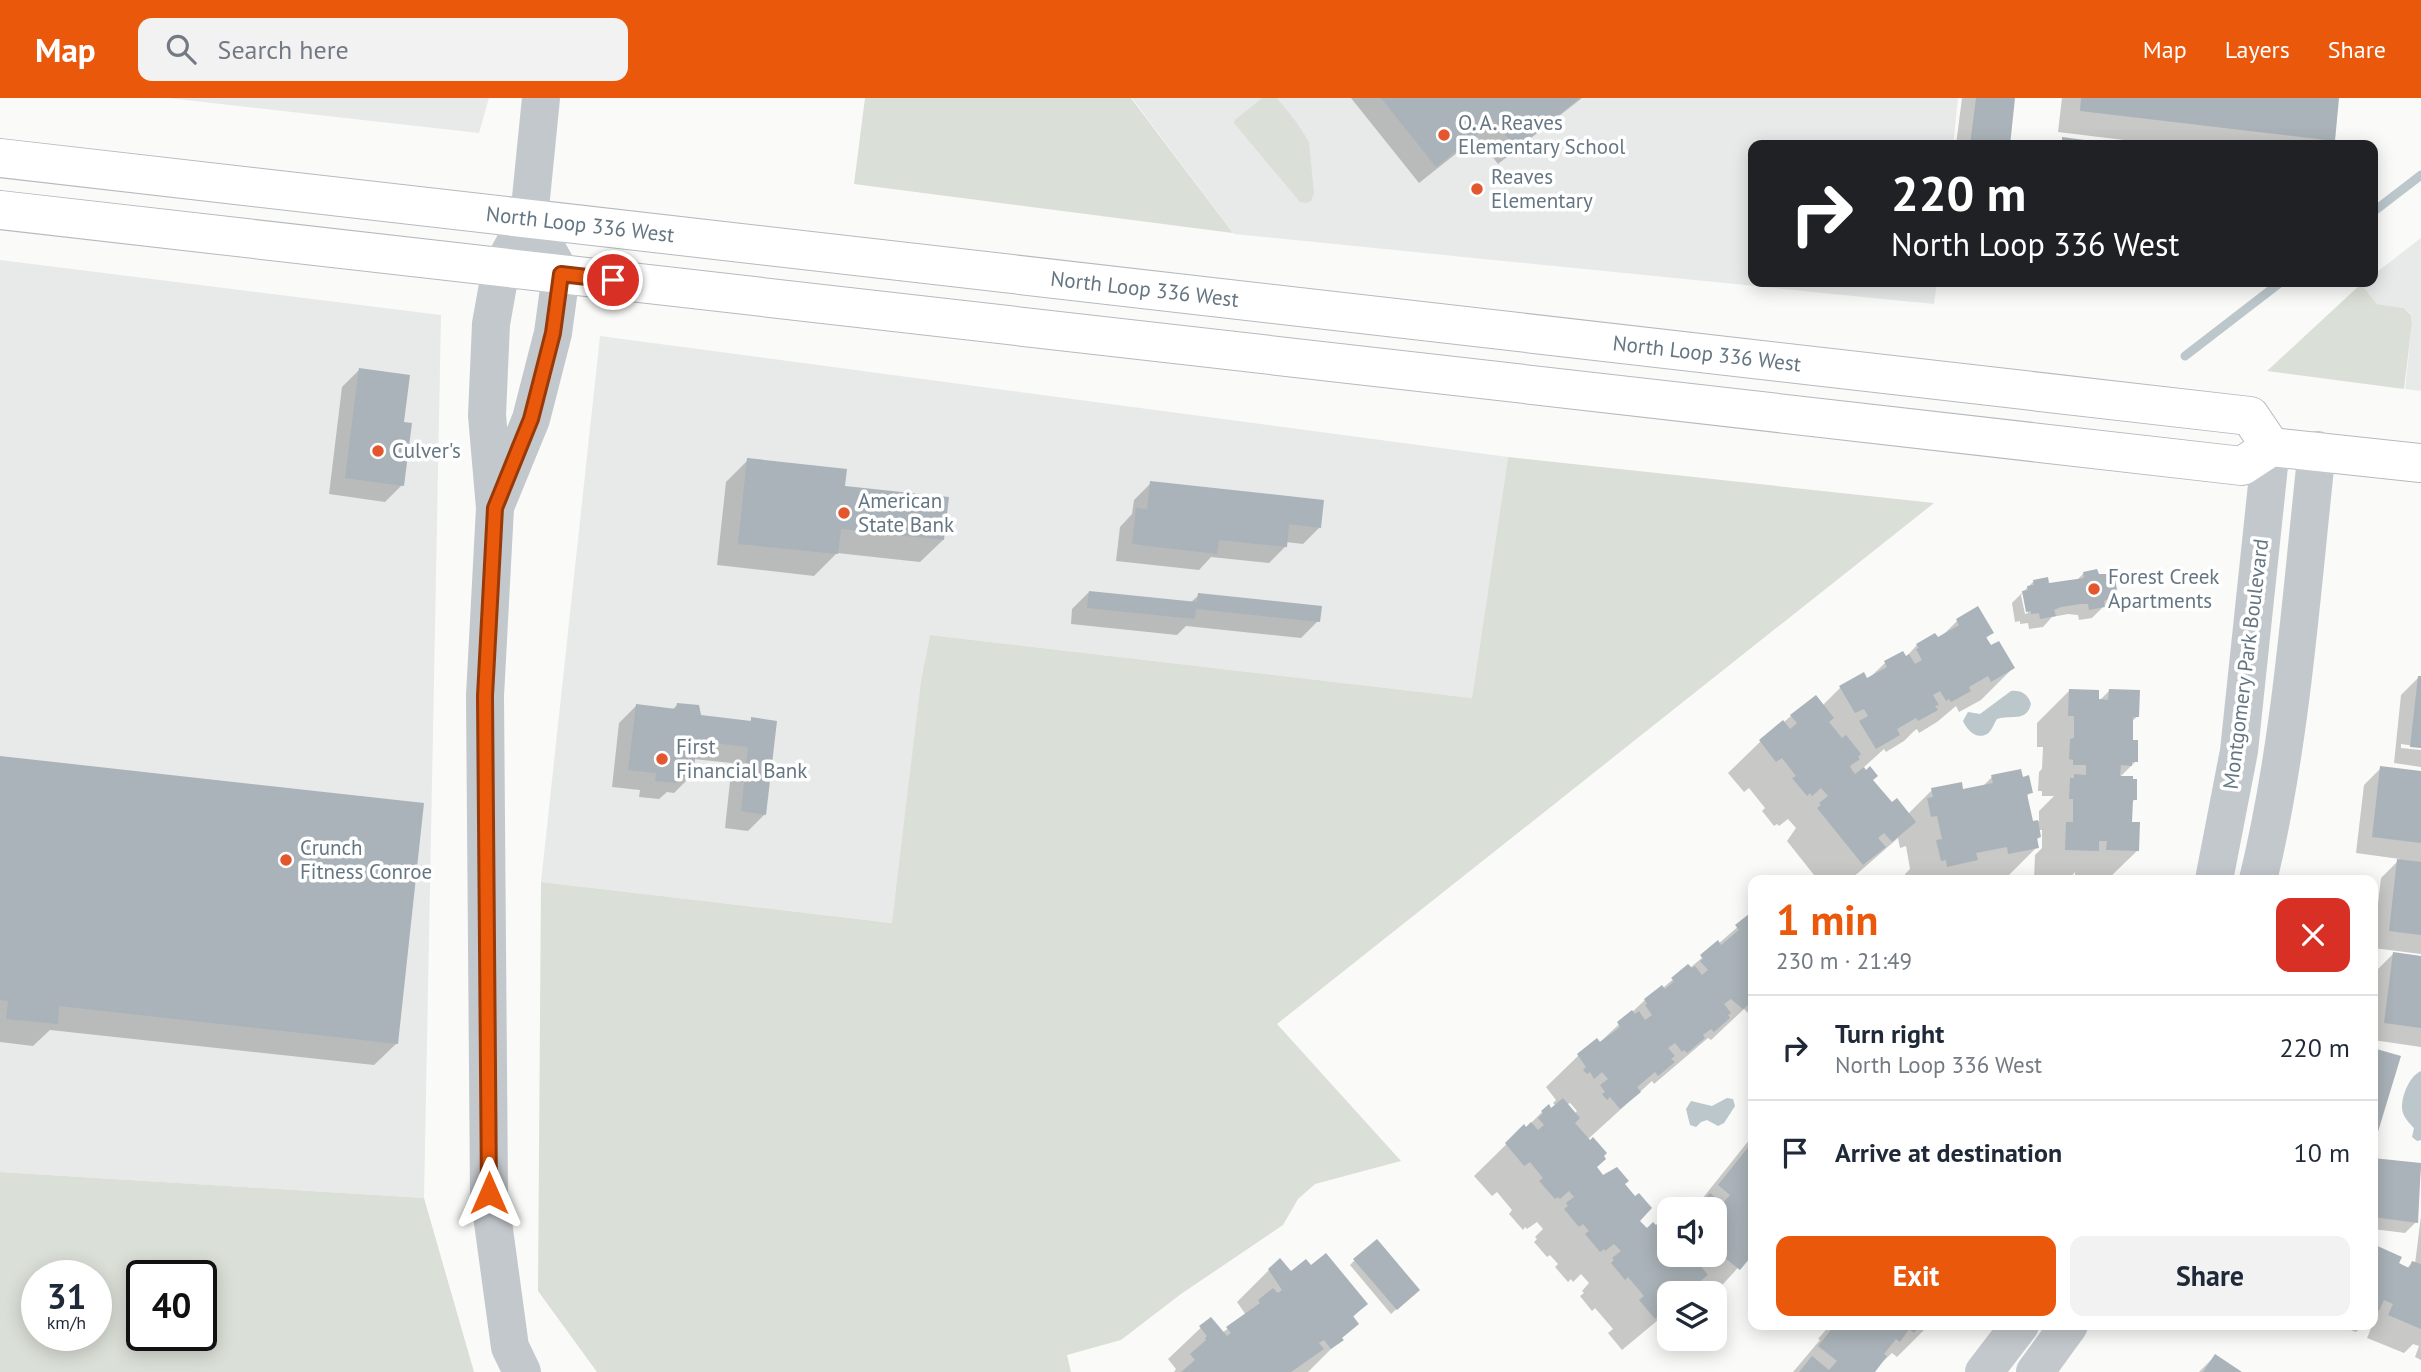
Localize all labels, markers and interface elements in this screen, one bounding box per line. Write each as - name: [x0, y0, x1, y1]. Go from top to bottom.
- search box: [138, 18, 628, 81]
- text: Map: [35, 28, 96, 71]
- icon: search: [162, 30, 200, 68]
- text: Search here: [218, 33, 349, 66]
- text: Map: [2143, 34, 2187, 65]
- text: Layers: [2225, 34, 2290, 65]
- text: Share: [2328, 34, 2386, 65]
- place label: O. A. Reaves Elementary School: [1458, 109, 1625, 160]
- marker: O. A. Reaves Elementary School: [1436, 127, 1452, 143]
- text: 220 m: [1891, 161, 2026, 225]
- place label: Reaves Elementary: [1491, 163, 1593, 214]
- icon: right: [1776, 168, 1867, 259]
- marker: Reaves Elementary: [1469, 181, 1485, 197]
- street label: North Loop 336 West: [485, 200, 676, 248]
- text: North Loop 336 West: [1891, 223, 2179, 265]
- pin: [583, 250, 643, 310]
- icon: arrive: [594, 261, 632, 299]
- street label: North Loop 336 West: [1049, 265, 1240, 313]
- street label: North Loop 336 West: [1611, 329, 1802, 377]
- place label: Culver's: [392, 437, 461, 464]
- marker: Culver's: [370, 443, 386, 459]
- place label: American State Bank: [858, 487, 954, 538]
- marker: American State Bank: [836, 505, 852, 521]
- street label: Montgomery Park Boulevard: [2217, 537, 2274, 791]
- place label: Forest Creek Apartments: [2108, 563, 2219, 614]
- marker: Forest Creek Apartments: [2086, 581, 2102, 597]
- place label: First Financial Bank: [676, 733, 807, 784]
- marker: First Financial Bank: [654, 751, 670, 767]
- place label: Crunch Fitness Conroe: [300, 834, 432, 885]
- marker: Crunch Fitness Conroe: [278, 852, 294, 868]
- text: 1 min: [1776, 892, 1878, 947]
- button: close: [2276, 898, 2350, 972]
- text: 230 m · 21:49: [1776, 946, 1912, 975]
- text: Turn right: [1835, 1017, 1944, 1050]
- icon: right: [1776, 1029, 1814, 1067]
- text: 220 m: [2279, 1031, 2350, 1064]
- text: North Loop 336 West: [1835, 1050, 2042, 1079]
- icon: arrive: [1776, 1134, 1814, 1172]
- text: Arrive at destination: [1835, 1136, 2062, 1169]
- text: 10 m: [2294, 1136, 2350, 1169]
- position arrow: [452, 1156, 526, 1230]
- map controls: [1657, 1197, 1727, 1351]
- button: sound: [1657, 1197, 1727, 1267]
- button: Exit: [1776, 1236, 2056, 1316]
- button: Share: [2070, 1236, 2350, 1316]
- speed limit sign: 40: [126, 1260, 217, 1351]
- text: 31: [47, 1273, 86, 1319]
- button: layers: [1657, 1281, 1727, 1351]
- text: km/h: [47, 1311, 86, 1334]

